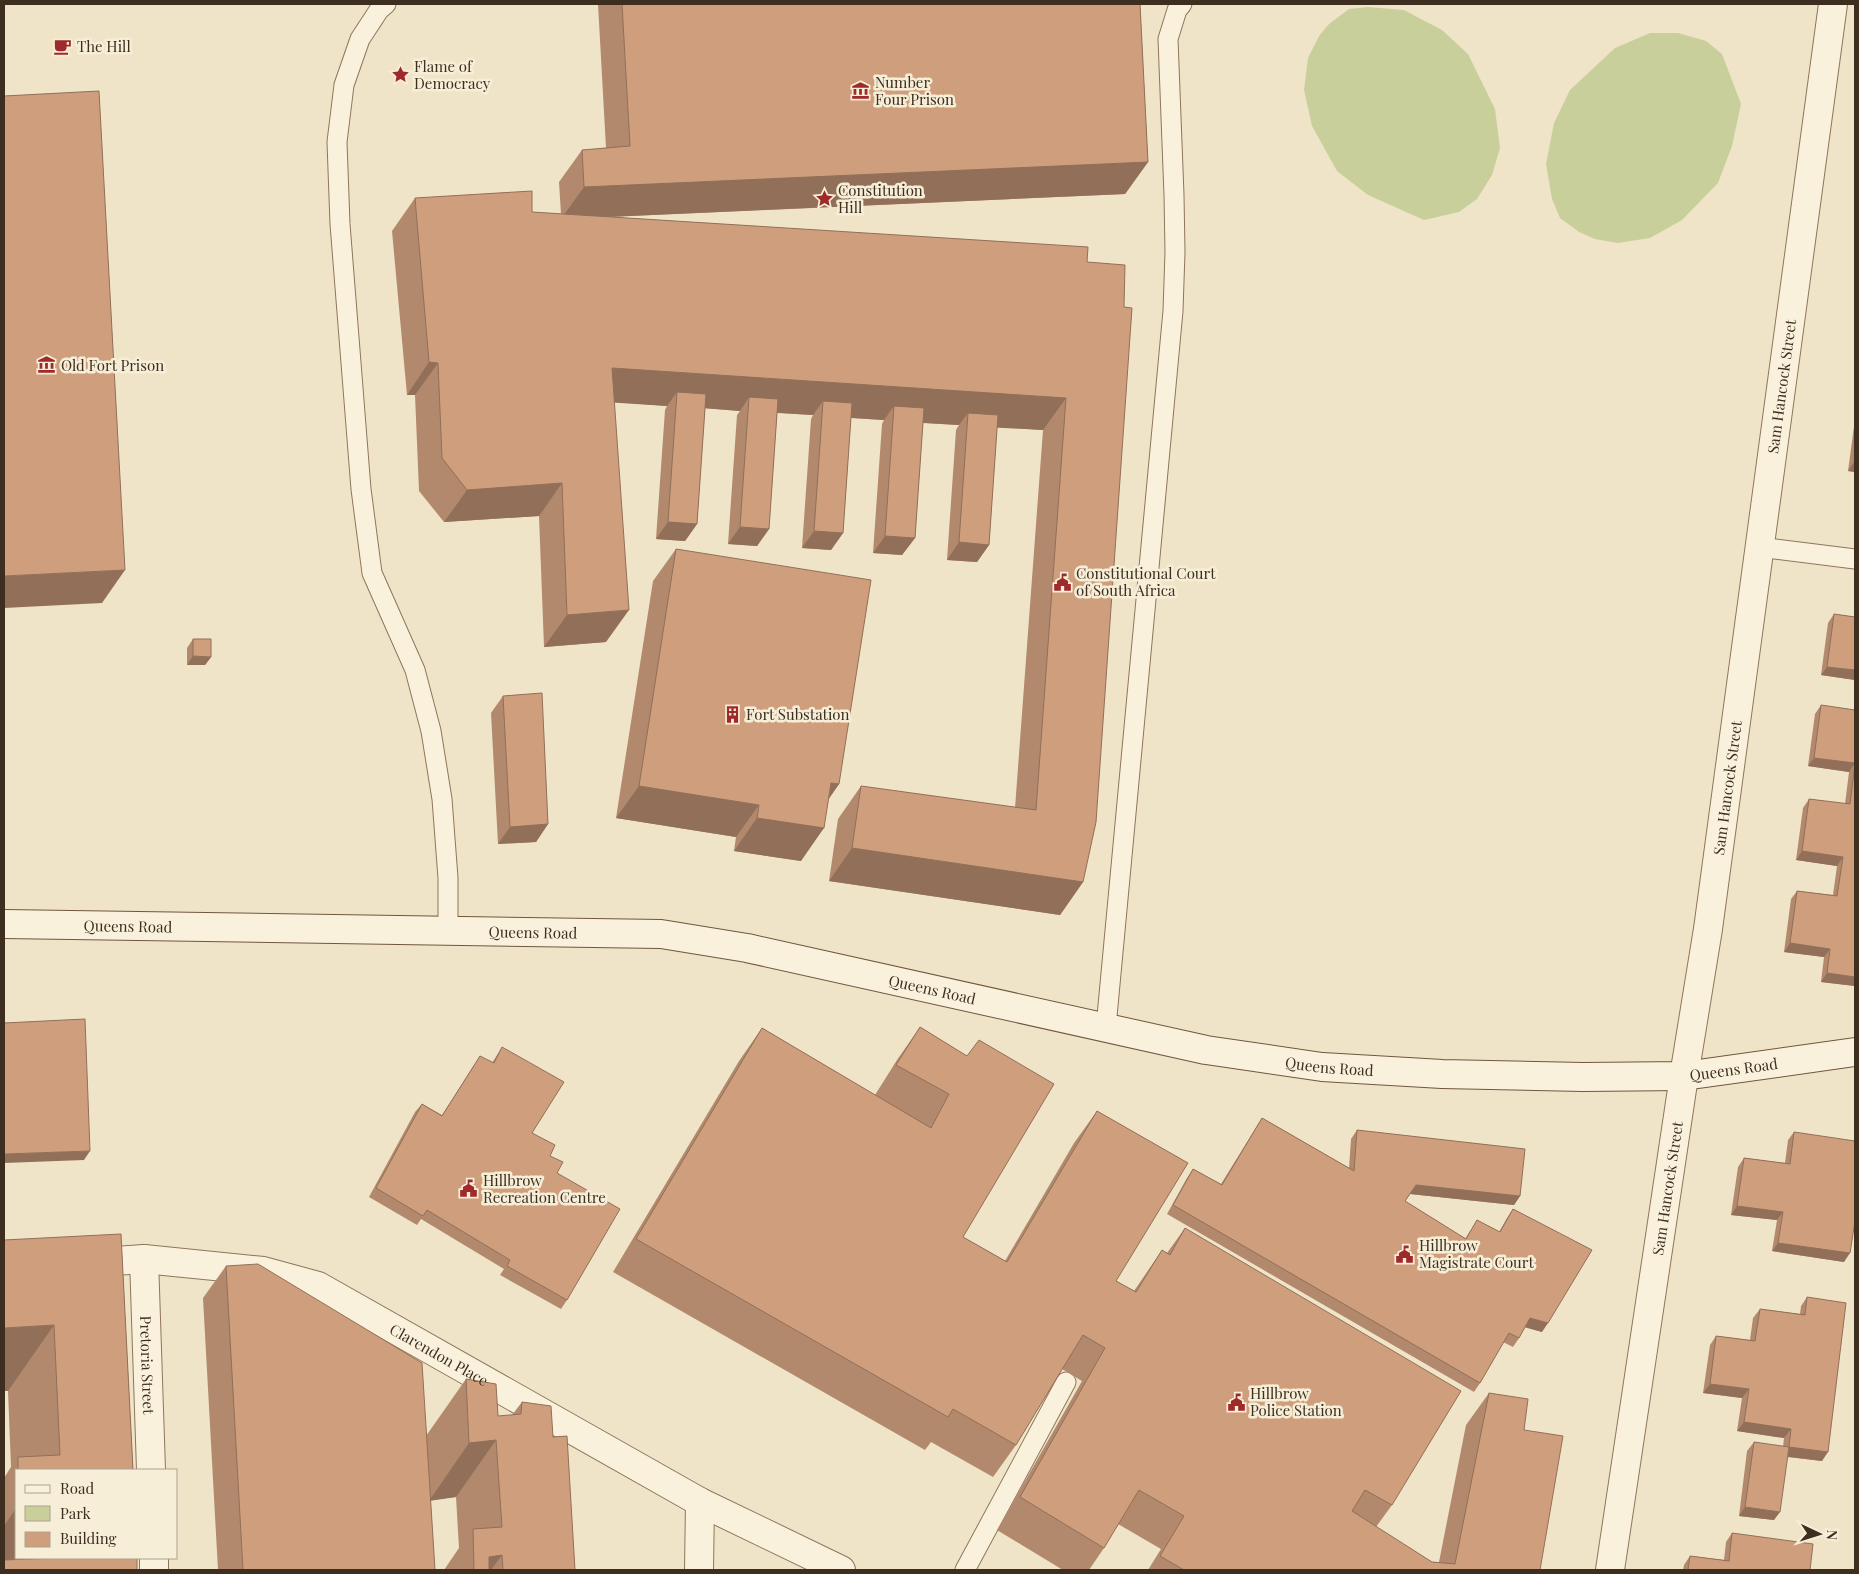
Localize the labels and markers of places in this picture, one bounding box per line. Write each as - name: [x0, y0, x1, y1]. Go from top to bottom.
- cafe icon: The Hill: [53, 36, 73, 56]
- place label: The Hill: [77, 36, 131, 56]
- place label: Flame of Democracy: [414, 56, 491, 93]
- place icon: Flame of Democracy: [390, 65, 410, 85]
- place label: Number Four Prison: [875, 72, 954, 109]
- museum icon: Number Four Prison: [851, 81, 871, 101]
- place label: Constitution Hill: [838, 180, 923, 217]
- place icon: Constitution Hill: [814, 189, 834, 209]
- museum icon: Old Fort Prison: [37, 355, 57, 375]
- place label: Old Fort Prison: [61, 355, 164, 375]
- place label: Constitutional Court of South Africa: [1076, 563, 1216, 600]
- public building icon: Constitutional Court of South Africa: [1052, 572, 1072, 592]
- building icon: Fort Substation: [722, 704, 742, 724]
- place label: Fort Substation: [746, 704, 850, 724]
- place label: Hillbrow Recreation Centre: [483, 1170, 606, 1207]
- public building icon: Hillbrow Recreation Centre: [459, 1179, 479, 1199]
- place label: Hillbrow Magistrate Court: [1419, 1235, 1535, 1272]
- public building icon: Hillbrow Magistrate Court: [1395, 1244, 1415, 1264]
- place label: Hillbrow Police Station: [1250, 1383, 1342, 1420]
- public building icon: Hillbrow Police Station: [1226, 1392, 1246, 1412]

